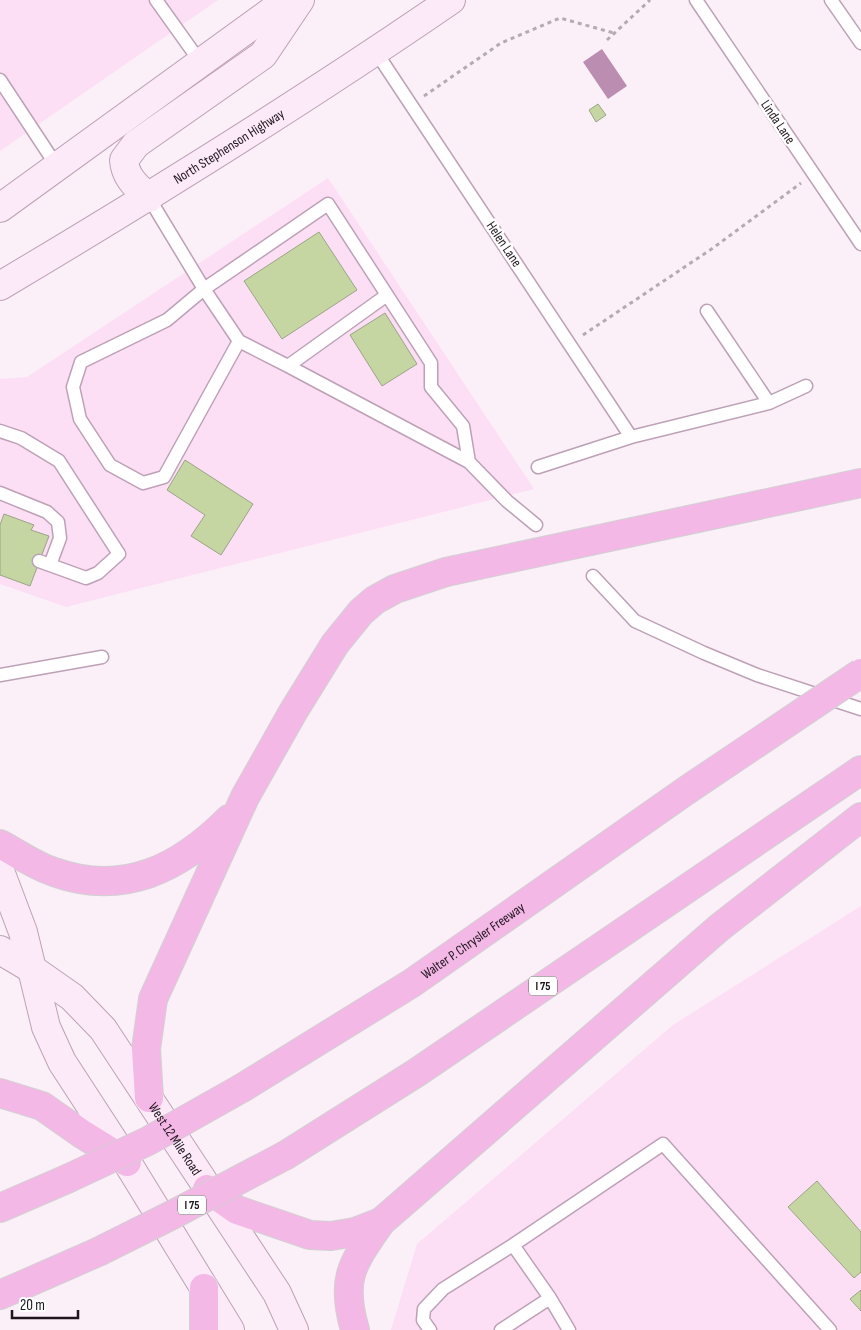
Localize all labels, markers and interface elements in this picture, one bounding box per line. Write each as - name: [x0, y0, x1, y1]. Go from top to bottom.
- street label: Linda Lane: [757, 97, 799, 147]
- street label: North Stephenson Highway: [170, 104, 288, 187]
- street label: Helen Lane: [483, 218, 525, 270]
- street label: Walter P. Chrysler Freeway: [418, 898, 528, 982]
- road number: I 75: [529, 976, 557, 996]
- street label: West 12 Mile Road: [145, 1099, 206, 1179]
- road number: I 75: [178, 1196, 206, 1214]
- scale bar: [12, 1288, 79, 1320]
- text: 20 m: [20, 1296, 45, 1315]

